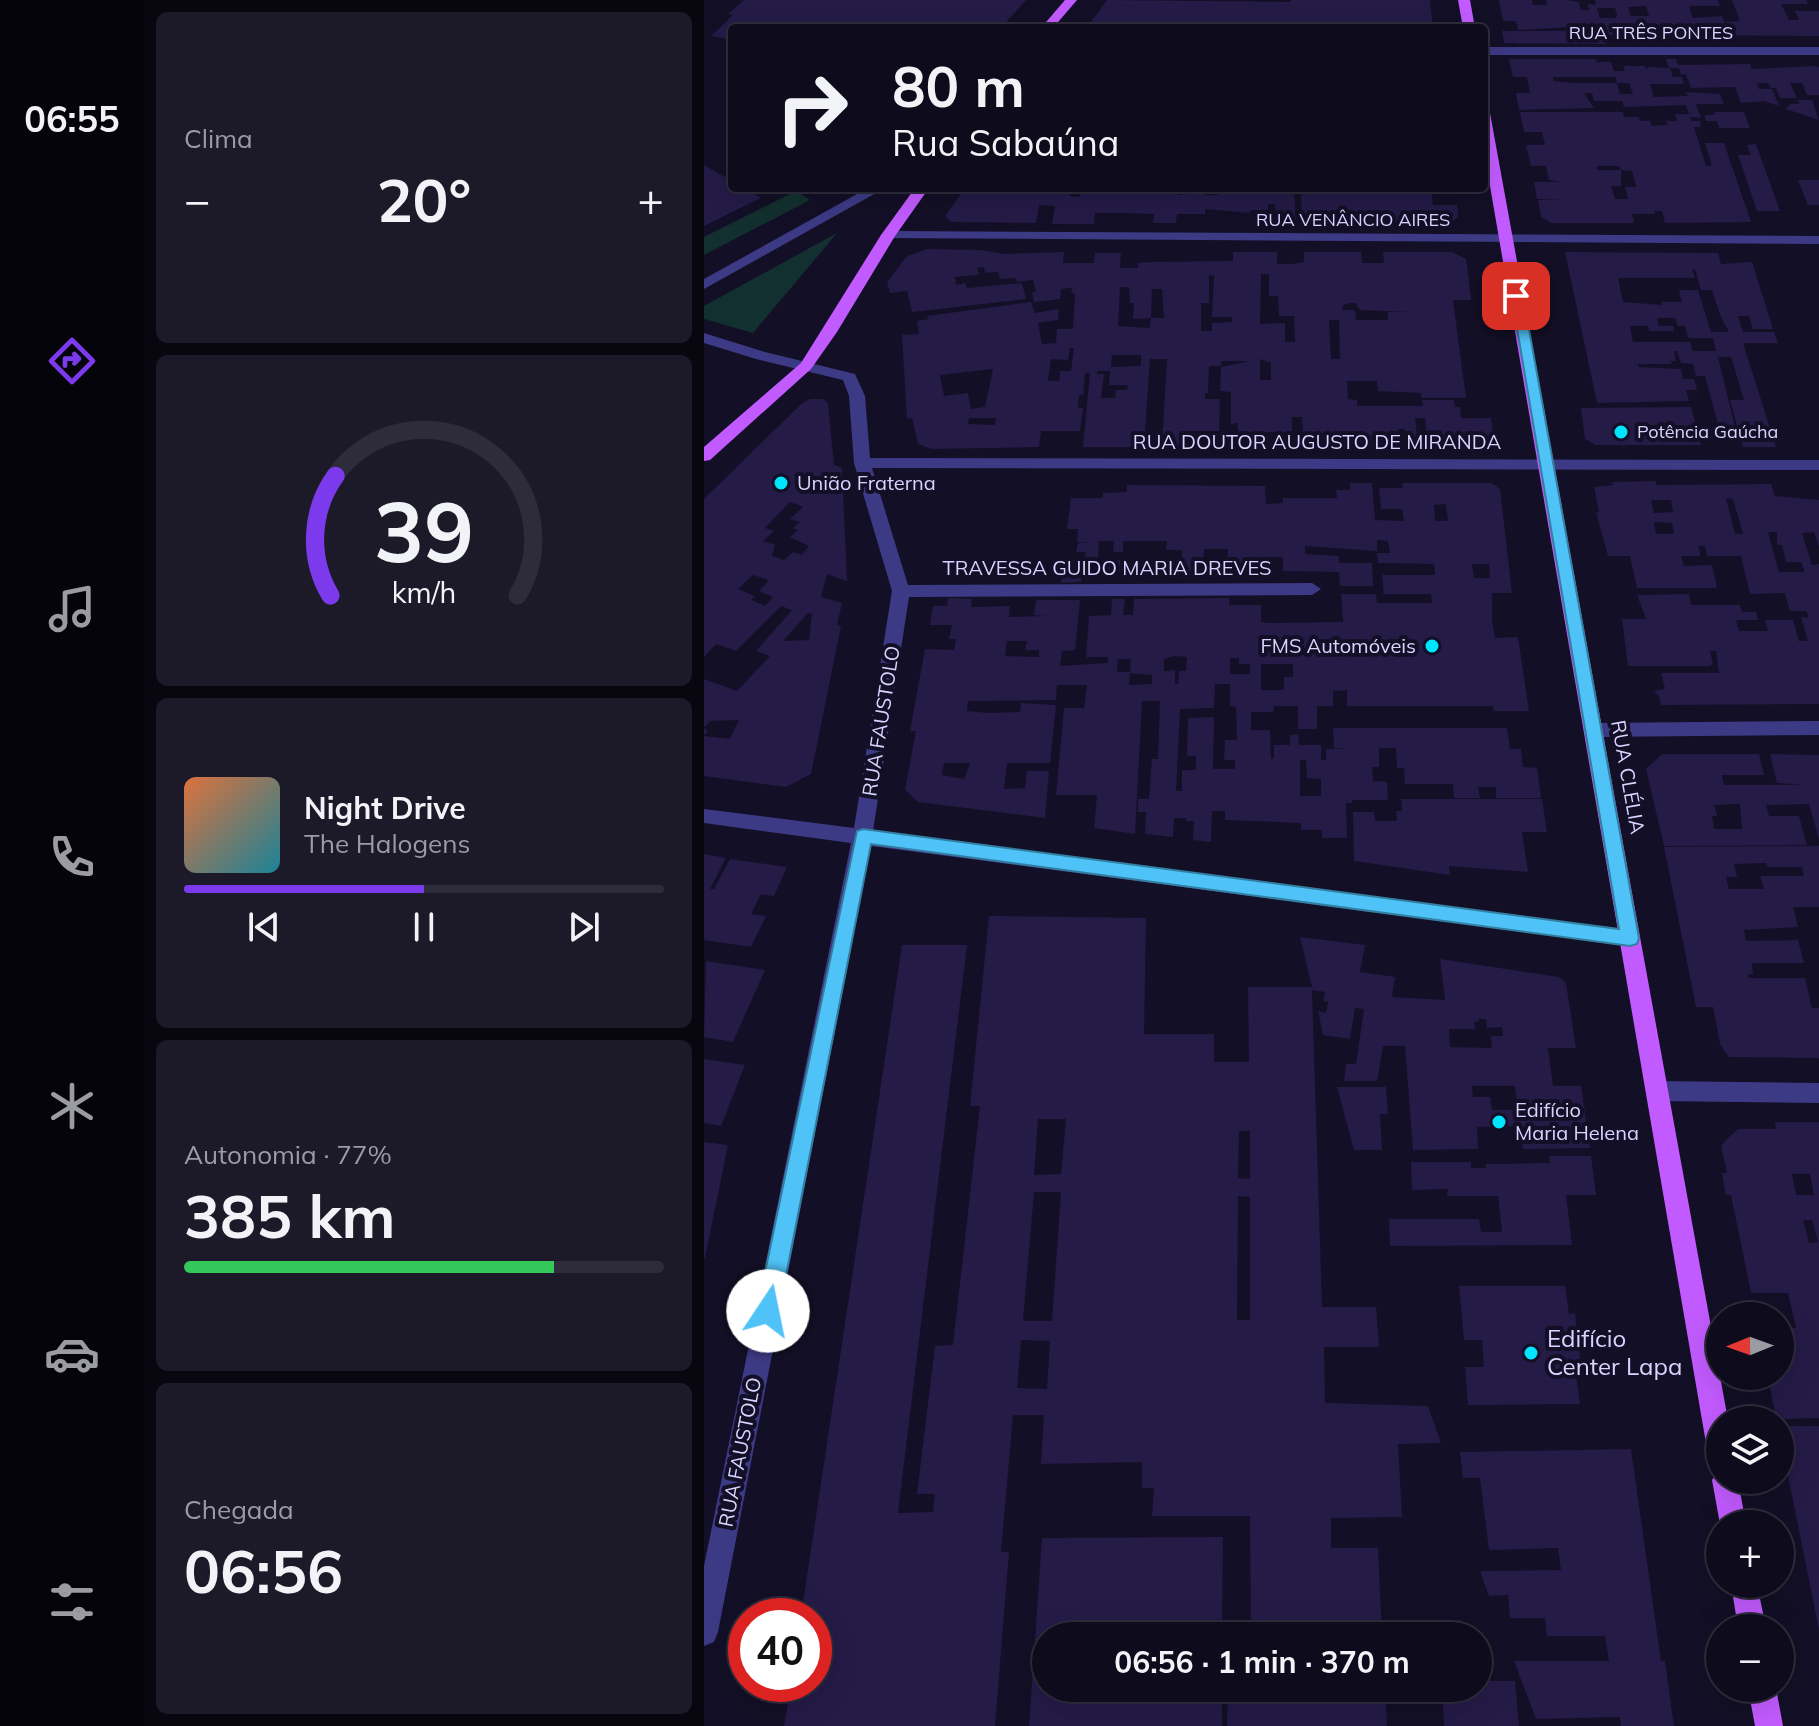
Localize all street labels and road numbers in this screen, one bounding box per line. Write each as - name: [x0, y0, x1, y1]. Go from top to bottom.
- street label: RUA TRÊS PONTES: [1569, 21, 1733, 44]
- street label: RUA VENÂNCIO AIRES: [1256, 208, 1450, 231]
- street label: RUA DOUTOR AUGUSTO DE MIRANDA: [1133, 429, 1501, 454]
- street label: TRAVESSA GUIDO MARIA DREVES: [943, 555, 1271, 580]
- street label: RUA FAUSTOLO: [856, 644, 905, 798]
- street label: RUA CLÉLIA: [1606, 718, 1651, 836]
- street label: RUA FAUSTOLO: [713, 1375, 766, 1529]

